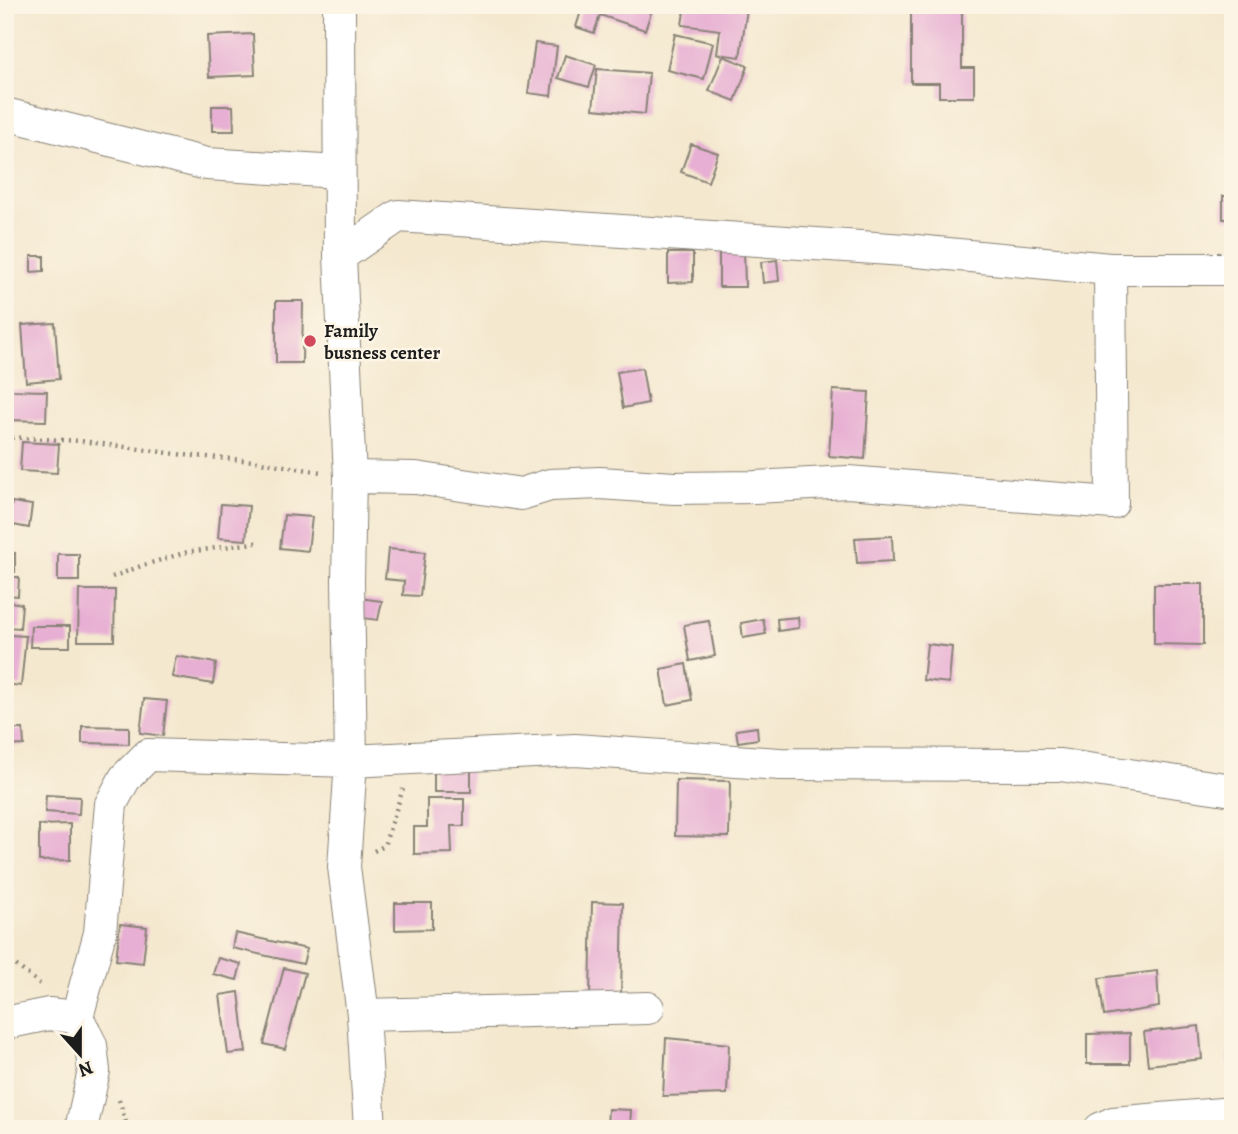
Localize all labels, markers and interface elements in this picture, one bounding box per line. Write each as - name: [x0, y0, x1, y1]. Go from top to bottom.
- place label: Family busness center: [323, 318, 441, 366]
- marker: Family busness center: [302, 333, 318, 349]
- north arrow: [46, 1018, 116, 1088]
- text: N: [74, 1054, 97, 1084]

